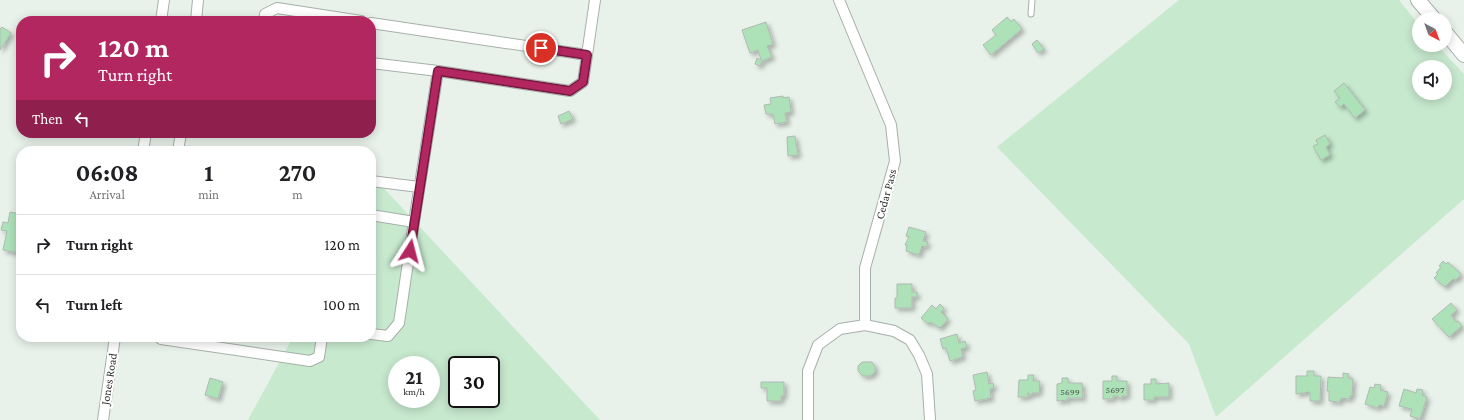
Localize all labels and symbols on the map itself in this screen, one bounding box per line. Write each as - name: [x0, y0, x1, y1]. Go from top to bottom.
- north arrow: [1412, 12, 1452, 52]
- pin: [524, 31, 558, 65]
- street label: Cedar Pass: [873, 167, 899, 221]
- position arrow: [389, 230, 431, 272]
- street label: Jones Road: [98, 351, 120, 407]
- speed limit sign: 30: [448, 356, 500, 408]
- house number: 5697: [1105, 384, 1125, 395]
- house number: 5699: [1060, 386, 1080, 397]

